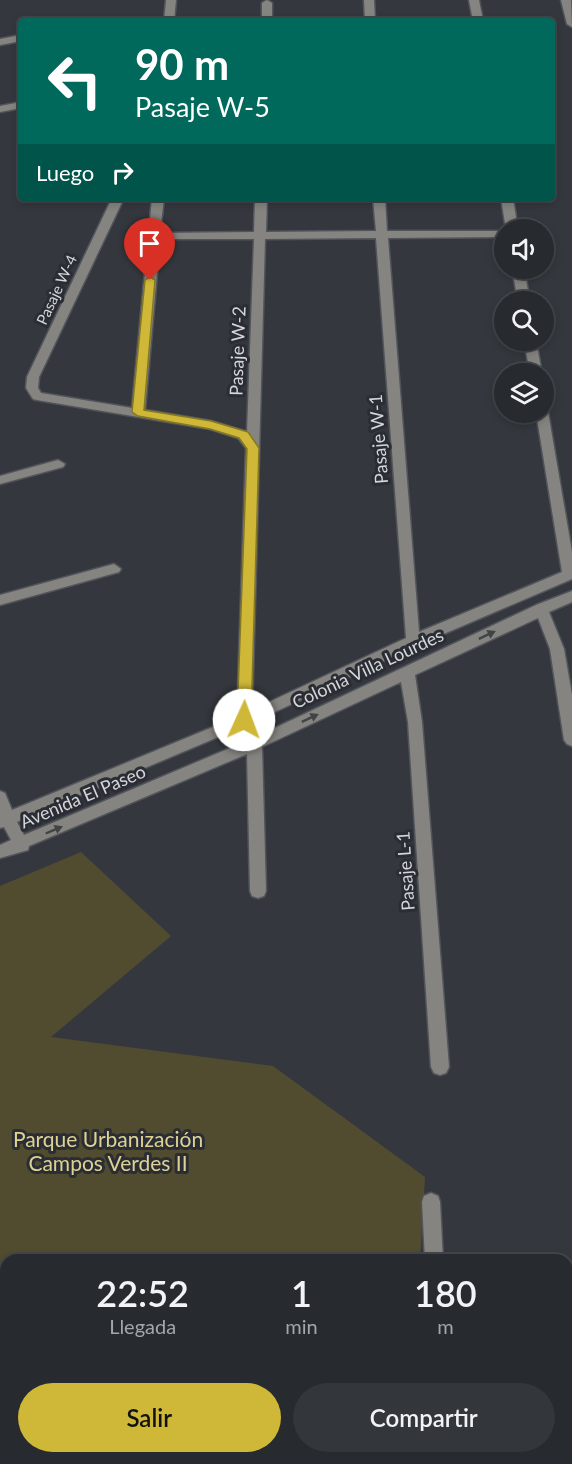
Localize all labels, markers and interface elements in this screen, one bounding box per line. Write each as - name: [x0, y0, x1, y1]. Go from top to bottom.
- text: 90 m: [135, 39, 229, 89]
- icon: left: [36, 42, 114, 120]
- text: Pasaje W-5: [135, 90, 270, 123]
- icon: right: [106, 156, 139, 189]
- text: Luego: [36, 159, 94, 186]
- pin: [124, 218, 175, 280]
- map controls: [494, 219, 554, 423]
- button: sound: [494, 219, 554, 279]
- icon: arrive: [133, 227, 166, 260]
- street label: Pasaje W-4: [32, 252, 80, 327]
- button: search: [494, 291, 554, 351]
- street label: Pasaje W-2: [224, 306, 250, 396]
- button: layers: [494, 363, 554, 423]
- street label: Pasaje W-1: [364, 393, 392, 485]
- street label: Colonia Villa Lourdes: [288, 623, 447, 713]
- one-way arrow: [478, 630, 495, 639]
- position arrow: [212, 688, 276, 752]
- one-way arrow: [302, 713, 319, 722]
- street label: Avenida El Paseo: [17, 760, 149, 832]
- one-way arrow: [46, 826, 63, 835]
- street label: Pasaje L-1: [391, 831, 419, 912]
- park label: Parque Urbanización Campos Verdes II: [13, 1126, 203, 1175]
- text: 22:52: [96, 1271, 189, 1315]
- text: 1: [291, 1271, 312, 1315]
- text: 180: [414, 1271, 477, 1315]
- text: Llegada: [109, 1314, 176, 1338]
- text: min: [285, 1314, 318, 1338]
- text: m: [437, 1314, 454, 1338]
- button: Salir: [18, 1383, 281, 1452]
- button: Compartir: [293, 1383, 555, 1452]

